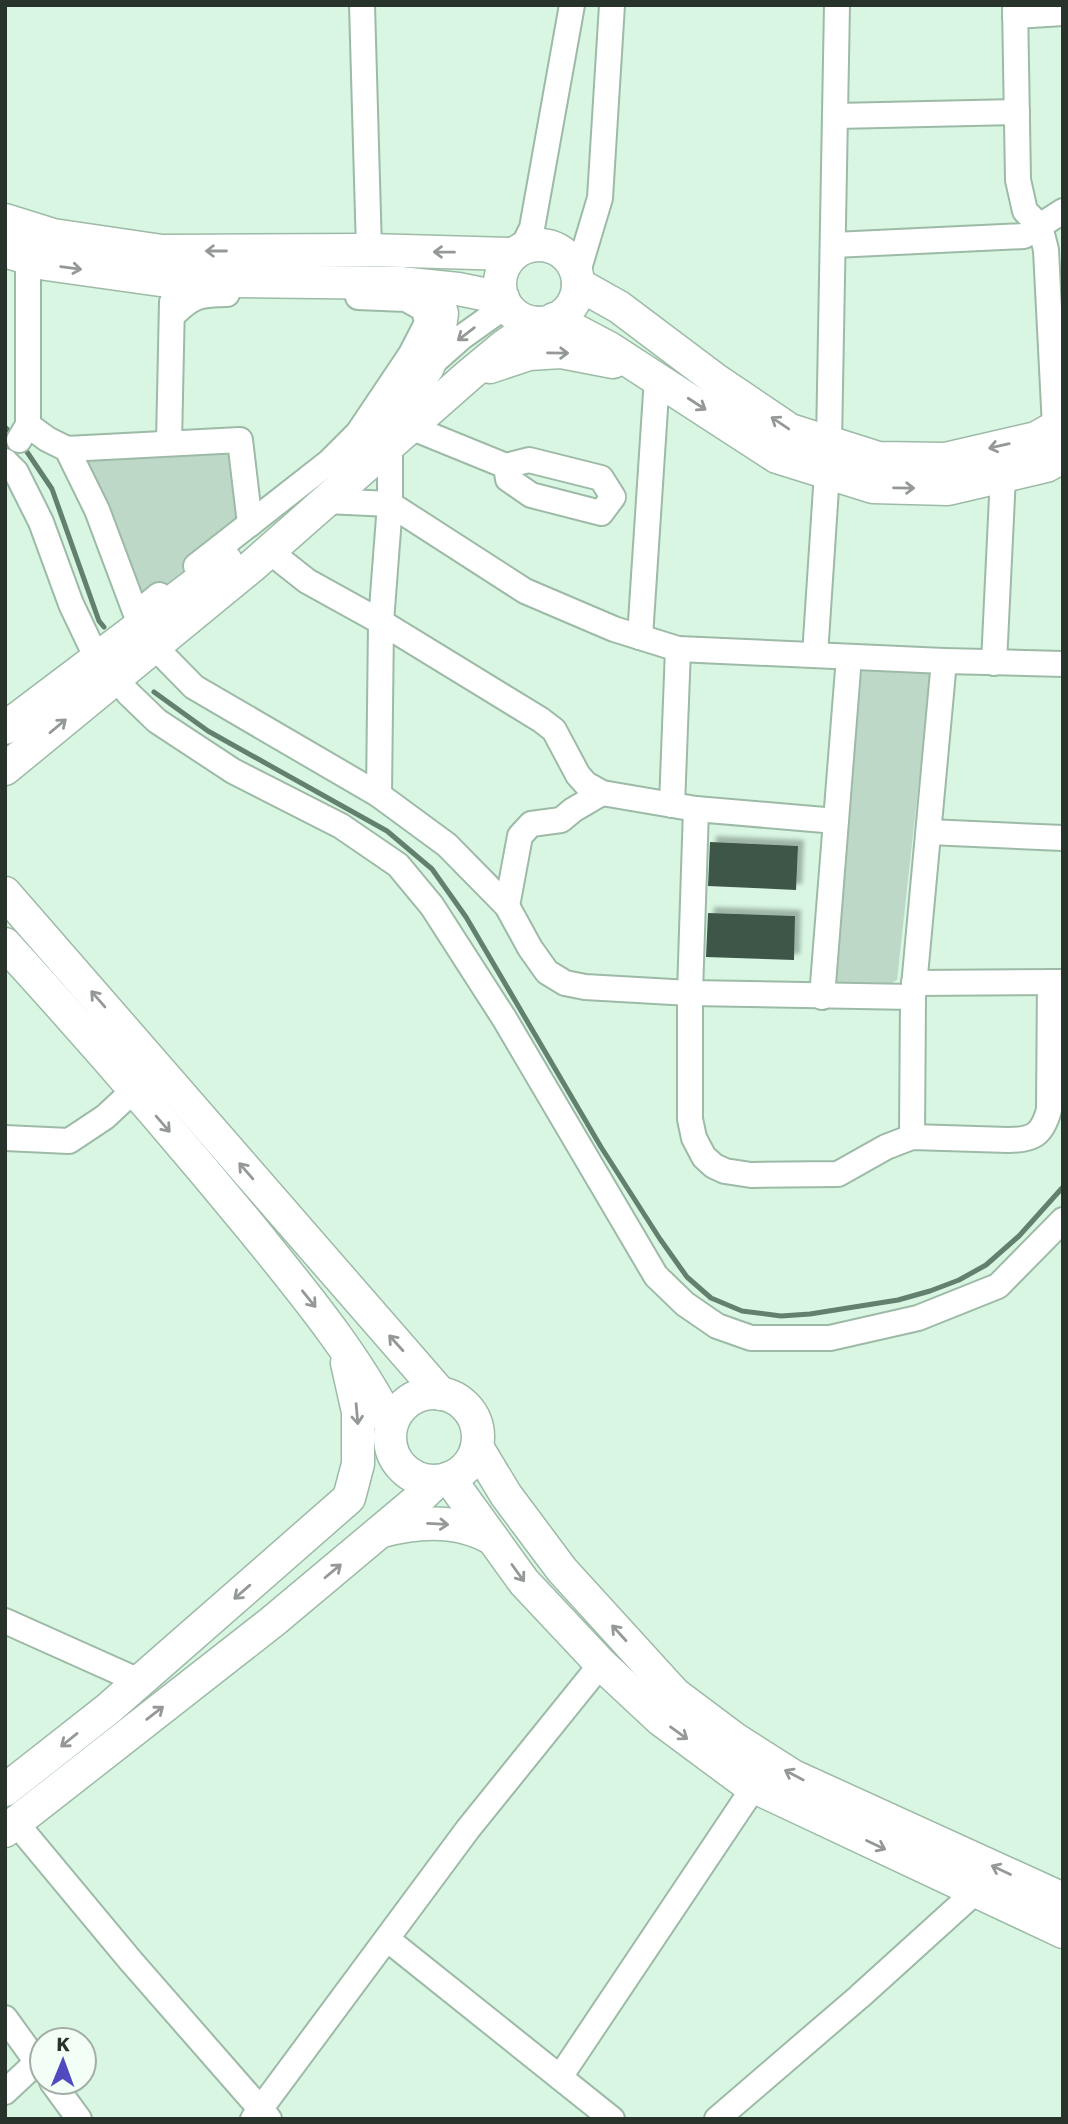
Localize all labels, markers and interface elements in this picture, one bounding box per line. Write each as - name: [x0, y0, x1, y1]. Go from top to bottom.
- one-way arrow: [205, 244, 228, 258]
- one-way arrow: [433, 245, 456, 258]
- one-way arrow: [59, 261, 82, 274]
- one-way arrow: [458, 327, 476, 342]
- one-way arrow: [546, 346, 569, 360]
- one-way arrow: [687, 397, 707, 411]
- one-way arrow: [770, 415, 790, 429]
- one-way arrow: [988, 440, 1011, 453]
- one-way arrow: [892, 481, 915, 495]
- one-way arrow: [48, 718, 66, 734]
- one-way arrow: [90, 990, 106, 1008]
- one-way arrow: [155, 1115, 171, 1133]
- one-way arrow: [238, 1162, 254, 1180]
- one-way arrow: [301, 1290, 316, 1308]
- one-way arrow: [388, 1334, 404, 1352]
- one-way arrow: [351, 1402, 364, 1425]
- one-way arrow: [426, 1518, 449, 1531]
- one-way arrow: [323, 1563, 341, 1579]
- one-way arrow: [511, 1563, 525, 1582]
- one-way arrow: [233, 1584, 251, 1600]
- one-way arrow: [611, 1624, 627, 1642]
- one-way arrow: [146, 1706, 164, 1721]
- one-way arrow: [669, 1726, 688, 1741]
- one-way arrow: [60, 1732, 78, 1747]
- one-way arrow: [784, 1768, 805, 1782]
- one-way arrow: [865, 1838, 886, 1852]
- one-way arrow: [991, 1863, 1012, 1877]
- north arrow: [28, 2026, 98, 2096]
- text: K: [56, 2032, 71, 2055]

